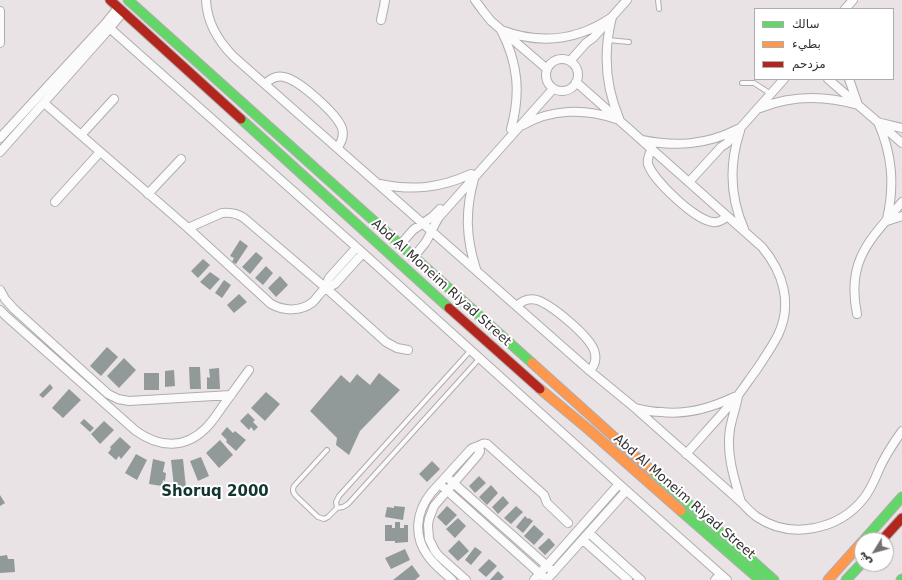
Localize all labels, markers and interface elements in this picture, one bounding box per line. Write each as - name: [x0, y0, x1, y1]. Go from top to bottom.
- legend: [754, 8, 894, 80]
- text: سالك: [792, 17, 819, 31]
- text: بطيء: [792, 37, 821, 51]
- text: مزدحم: [792, 57, 826, 71]
- street label: Abd Al Moneim Riyad Street: [368, 216, 514, 350]
- street label: Abd Al Moneim Riyad Street: [610, 431, 758, 563]
- district label: Shoruq 2000: [161, 483, 269, 501]
- north arrow: [854, 532, 894, 572]
- text: ش: [855, 549, 875, 569]

